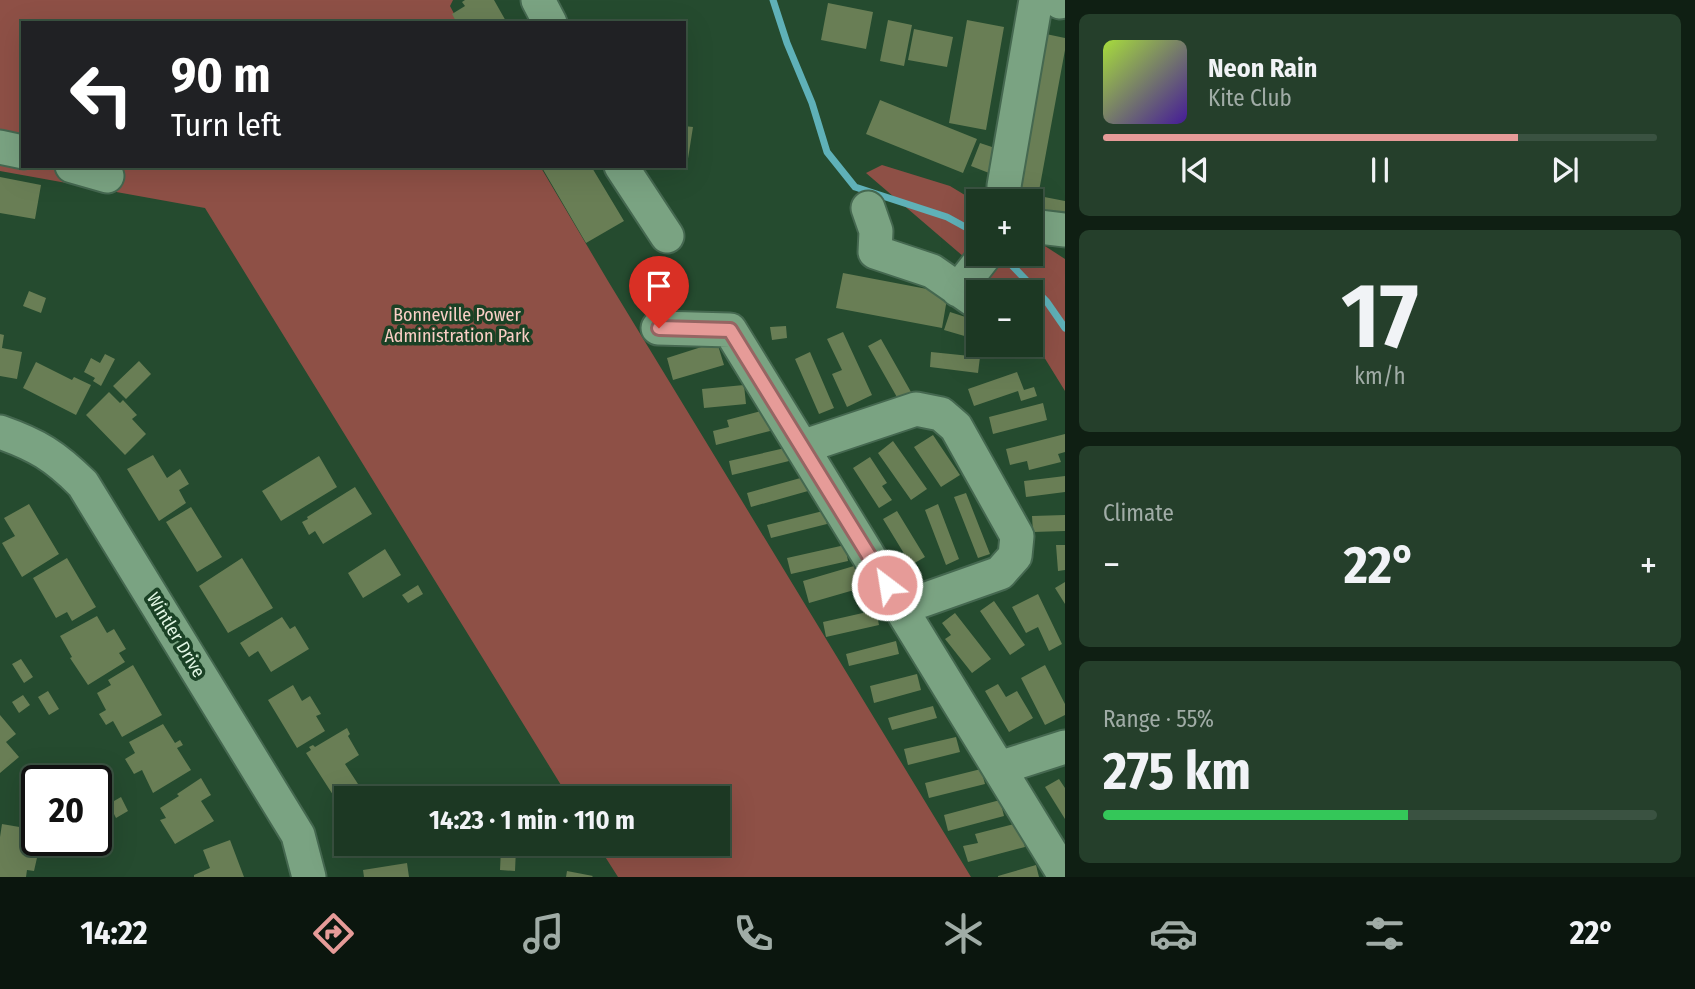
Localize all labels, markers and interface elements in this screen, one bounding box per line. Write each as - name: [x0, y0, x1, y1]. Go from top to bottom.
- text: 90 m: [171, 46, 271, 105]
- icon: left: [56, 49, 147, 140]
- text: Neon Rain: [1208, 53, 1317, 84]
- text: Kite Club: [1208, 84, 1292, 112]
- text: Turn left: [171, 106, 281, 144]
- icon: previous: [1176, 151, 1214, 189]
- icon: pause: [1361, 151, 1399, 189]
- icon: next: [1546, 151, 1584, 189]
- map controls: [966, 189, 1043, 357]
- button: +: [966, 189, 1043, 266]
- pin: [629, 256, 689, 328]
- text: 17: [1341, 262, 1419, 371]
- icon: arrive: [640, 267, 678, 305]
- button: −: [966, 280, 1043, 357]
- park label: Bonneville Power Administration Park: [384, 304, 530, 347]
- text: km/h: [1354, 362, 1406, 390]
- text: Climate: [1103, 499, 1174, 527]
- text: 22°: [1344, 534, 1416, 597]
- text: −: [1103, 542, 1120, 588]
- text: +: [1640, 542, 1657, 588]
- position arrow: [850, 548, 924, 622]
- street label: Wintler Drive: [142, 588, 210, 682]
- text: Range · 55%: [1103, 705, 1214, 733]
- text: 275 km: [1103, 740, 1251, 803]
- speed limit sign: 20: [21, 765, 112, 856]
- text: 14:23 · 1 min · 110 m: [429, 805, 635, 836]
- icon: directions: [309, 909, 358, 958]
- icon: music: [519, 909, 568, 958]
- icon: phone: [729, 909, 778, 958]
- icon: climate: [939, 909, 988, 958]
- icon: car: [1149, 909, 1198, 958]
- icon: filters: [1360, 909, 1409, 958]
- text: 14:22: [81, 914, 148, 952]
- text: 22°: [1570, 914, 1614, 952]

